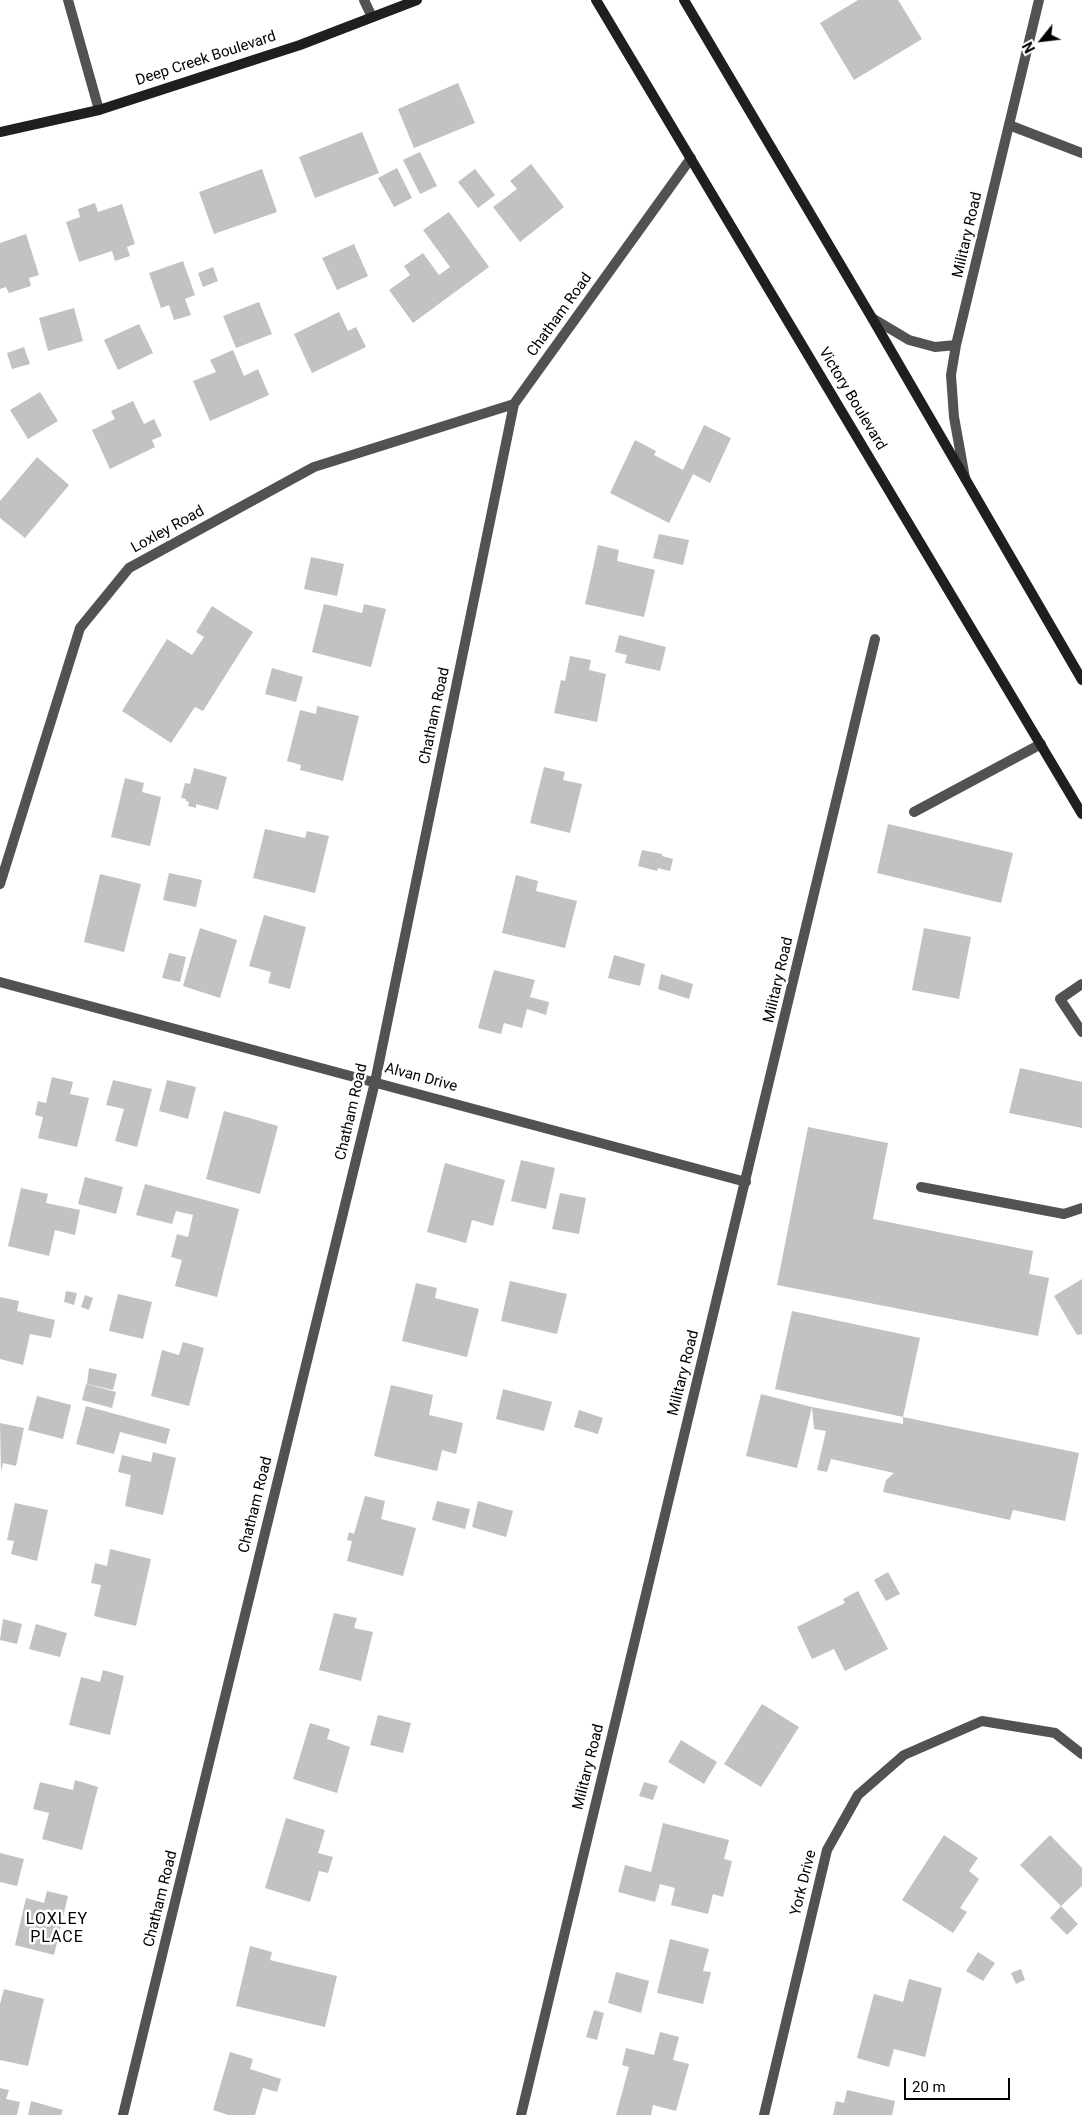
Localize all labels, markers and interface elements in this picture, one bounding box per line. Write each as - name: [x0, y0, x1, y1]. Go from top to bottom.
- north arrow: [1017, 15, 1067, 65]
- street label: Deep Creek Boulevard: [134, 28, 278, 90]
- text: N: [1019, 39, 1038, 55]
- street label: Military Road: [949, 190, 987, 280]
- street label: Chatham Road: [524, 270, 596, 360]
- street label: Victory Boulevard: [814, 344, 890, 454]
- street label: Loxley Road: [128, 503, 208, 557]
- street label: Chatham Road: [416, 666, 454, 766]
- street label: Military Road: [760, 935, 798, 1025]
- street label: Alvan Drive: [383, 1060, 459, 1096]
- street label: Chatham Road: [332, 1062, 372, 1162]
- street label: Military Road: [665, 1328, 703, 1418]
- street label: Chatham Road: [235, 1455, 277, 1555]
- street label: Military Road: [570, 1722, 608, 1812]
- street label: York Drive: [787, 1848, 821, 1918]
- street label: Chatham Road: [140, 1849, 182, 1949]
- district label: LOXLEY PLACE: [25, 1910, 89, 1948]
- scale bar: [907, 2068, 1013, 2100]
- text: 20 m: [912, 2078, 946, 2096]

